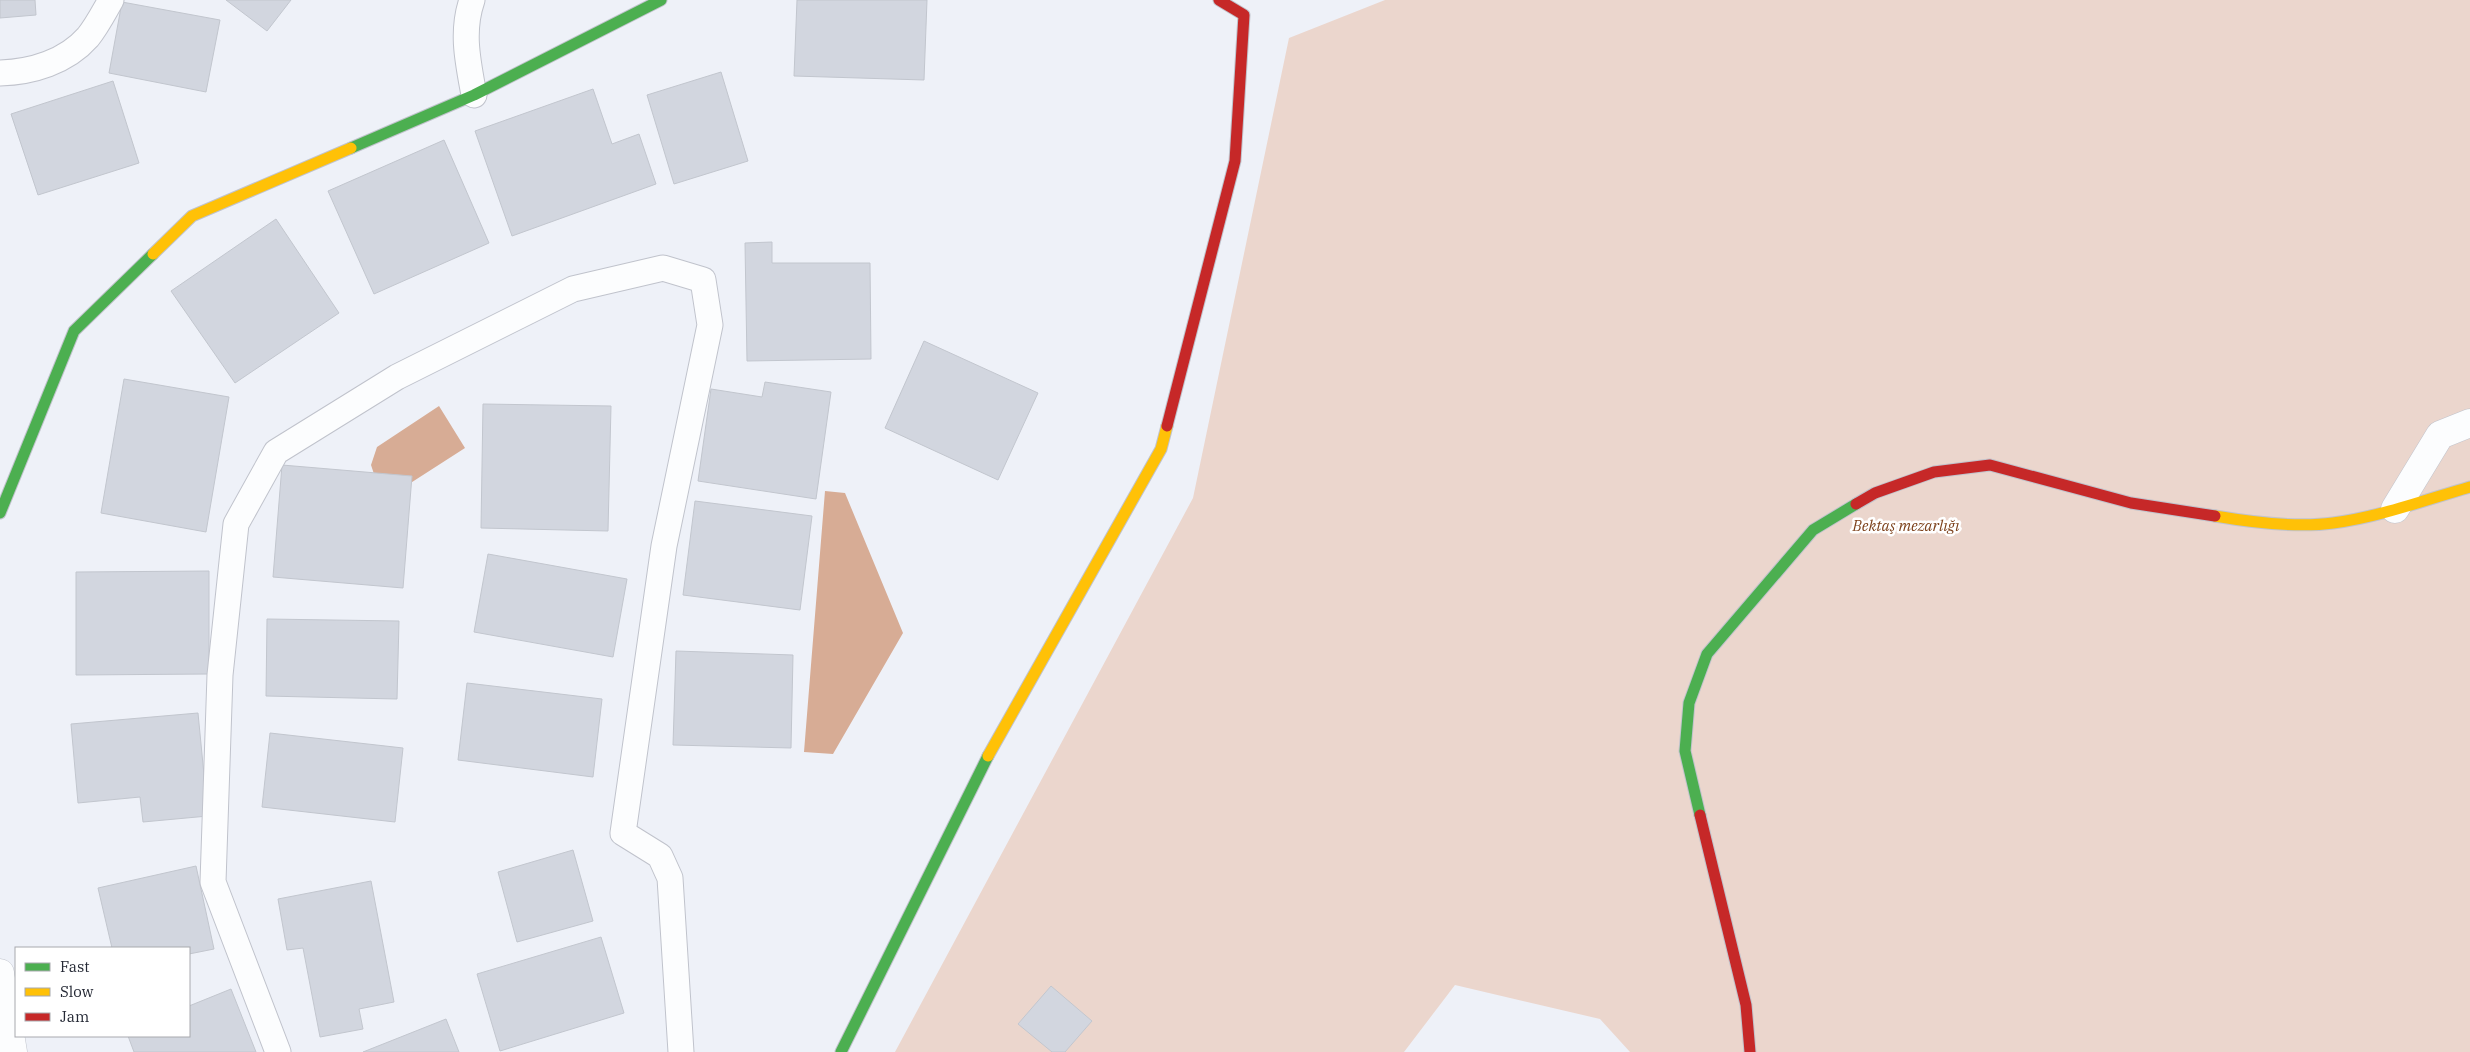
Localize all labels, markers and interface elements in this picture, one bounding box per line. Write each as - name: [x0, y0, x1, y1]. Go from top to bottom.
- park label: Bektaş mezarlığı: [1852, 516, 1960, 535]
- legend: [15, 947, 190, 1037]
- text: Fast: [60, 957, 90, 976]
- text: Slow: [60, 982, 94, 1001]
- text: Jam: [60, 1007, 89, 1026]

